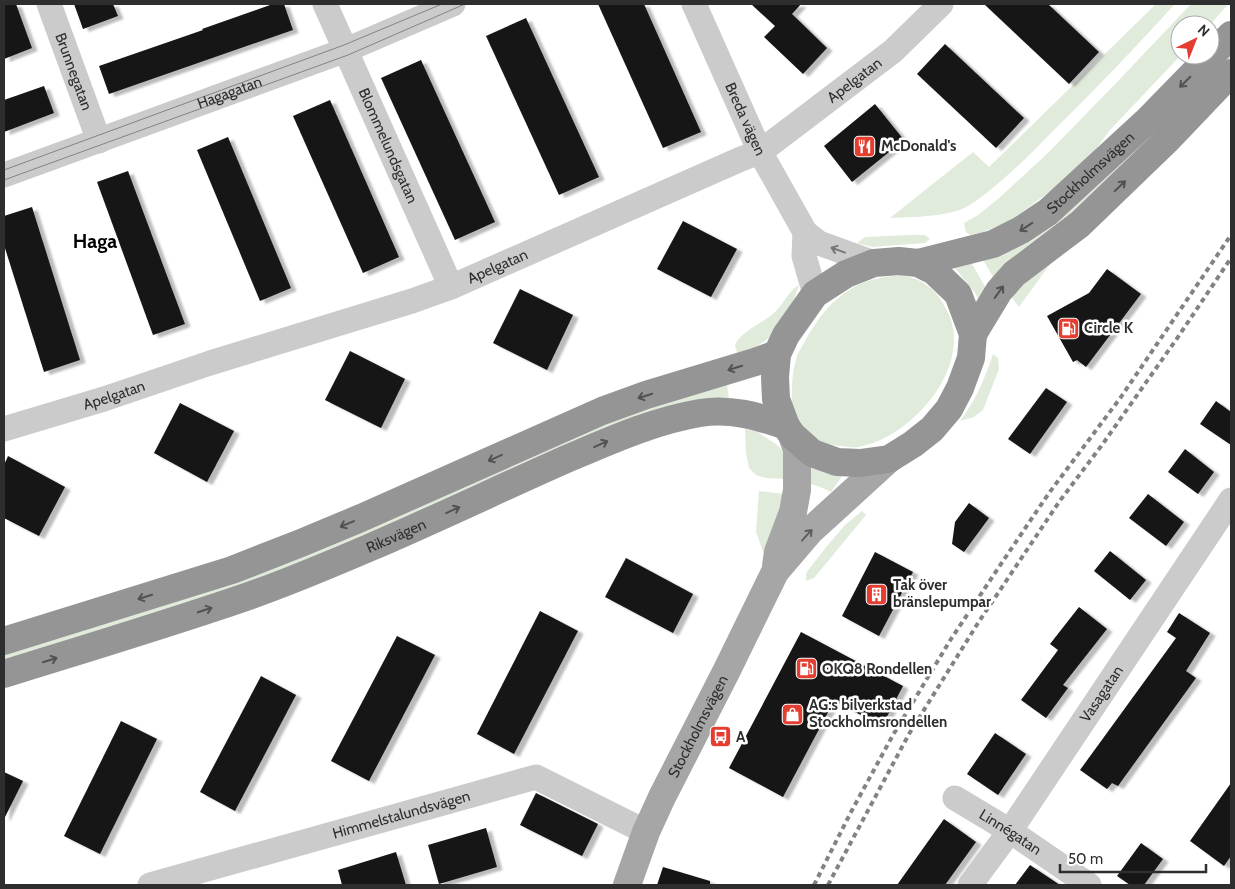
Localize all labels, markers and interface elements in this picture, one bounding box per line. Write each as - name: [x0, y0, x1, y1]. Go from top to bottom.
- north arrow: [1170, 15, 1220, 65]
- text: N: [1194, 21, 1214, 40]
- street label: Brunnegatan: [51, 30, 96, 113]
- street label: Apelgatan: [824, 54, 885, 107]
- street label: Hagagatan: [195, 73, 264, 113]
- one-way arrow: [1179, 76, 1191, 88]
- street label: Breda vägen: [721, 80, 769, 158]
- street label: Blommelundsgatan: [355, 85, 422, 206]
- street label: Stockholmsvägen: [1043, 128, 1138, 218]
- restaurant icon: McDonald's: [853, 134, 877, 158]
- place label: McDonald's: [881, 137, 956, 155]
- one-way arrow: [1114, 180, 1126, 192]
- one-way arrow: [1020, 222, 1034, 232]
- district label: Haga: [73, 229, 117, 253]
- street label: Apelgatan: [465, 245, 531, 288]
- one-way arrow: [831, 245, 846, 254]
- one-way arrow: [993, 286, 1004, 299]
- fuel station icon: Circle K: [1056, 316, 1080, 340]
- place label: Circle K: [1084, 319, 1134, 337]
- one-way arrow: [727, 364, 743, 374]
- street label: Apelgatan: [81, 377, 147, 414]
- one-way arrow: [638, 392, 654, 401]
- one-way arrow: [593, 439, 608, 449]
- one-way arrow: [488, 454, 503, 464]
- one-way arrow: [445, 505, 460, 515]
- street label: Riksvägen: [364, 515, 429, 557]
- one-way arrow: [340, 519, 355, 529]
- one-way arrow: [801, 529, 813, 542]
- place label: Tak över bränslepumpar: [893, 576, 991, 611]
- building icon: Tak över bränslepumpar: [865, 582, 889, 606]
- one-way arrow: [137, 593, 153, 602]
- one-way arrow: [197, 605, 213, 615]
- one-way arrow: [42, 654, 58, 664]
- fuel station icon: OKQ8 Rondellen: [794, 657, 818, 681]
- place label: OKQ8 Rondellen: [822, 660, 932, 678]
- street label: Vasagatan: [1076, 662, 1127, 726]
- street label: Stockholmsvägen: [664, 672, 732, 781]
- place label: AG:s bilverkstad Stockholmsrondellen: [809, 696, 947, 731]
- shop icon: AG:s bilverkstad Stockholmsrondellen: [781, 702, 805, 726]
- bus stop icon: A: [708, 725, 732, 749]
- place label: A: [736, 728, 746, 746]
- street label: Himmelstalundsvägen: [330, 787, 472, 842]
- street label: Linnégatan: [976, 806, 1045, 859]
- scale bar: [1060, 842, 1206, 874]
- text: 50 m: [1068, 850, 1103, 868]

